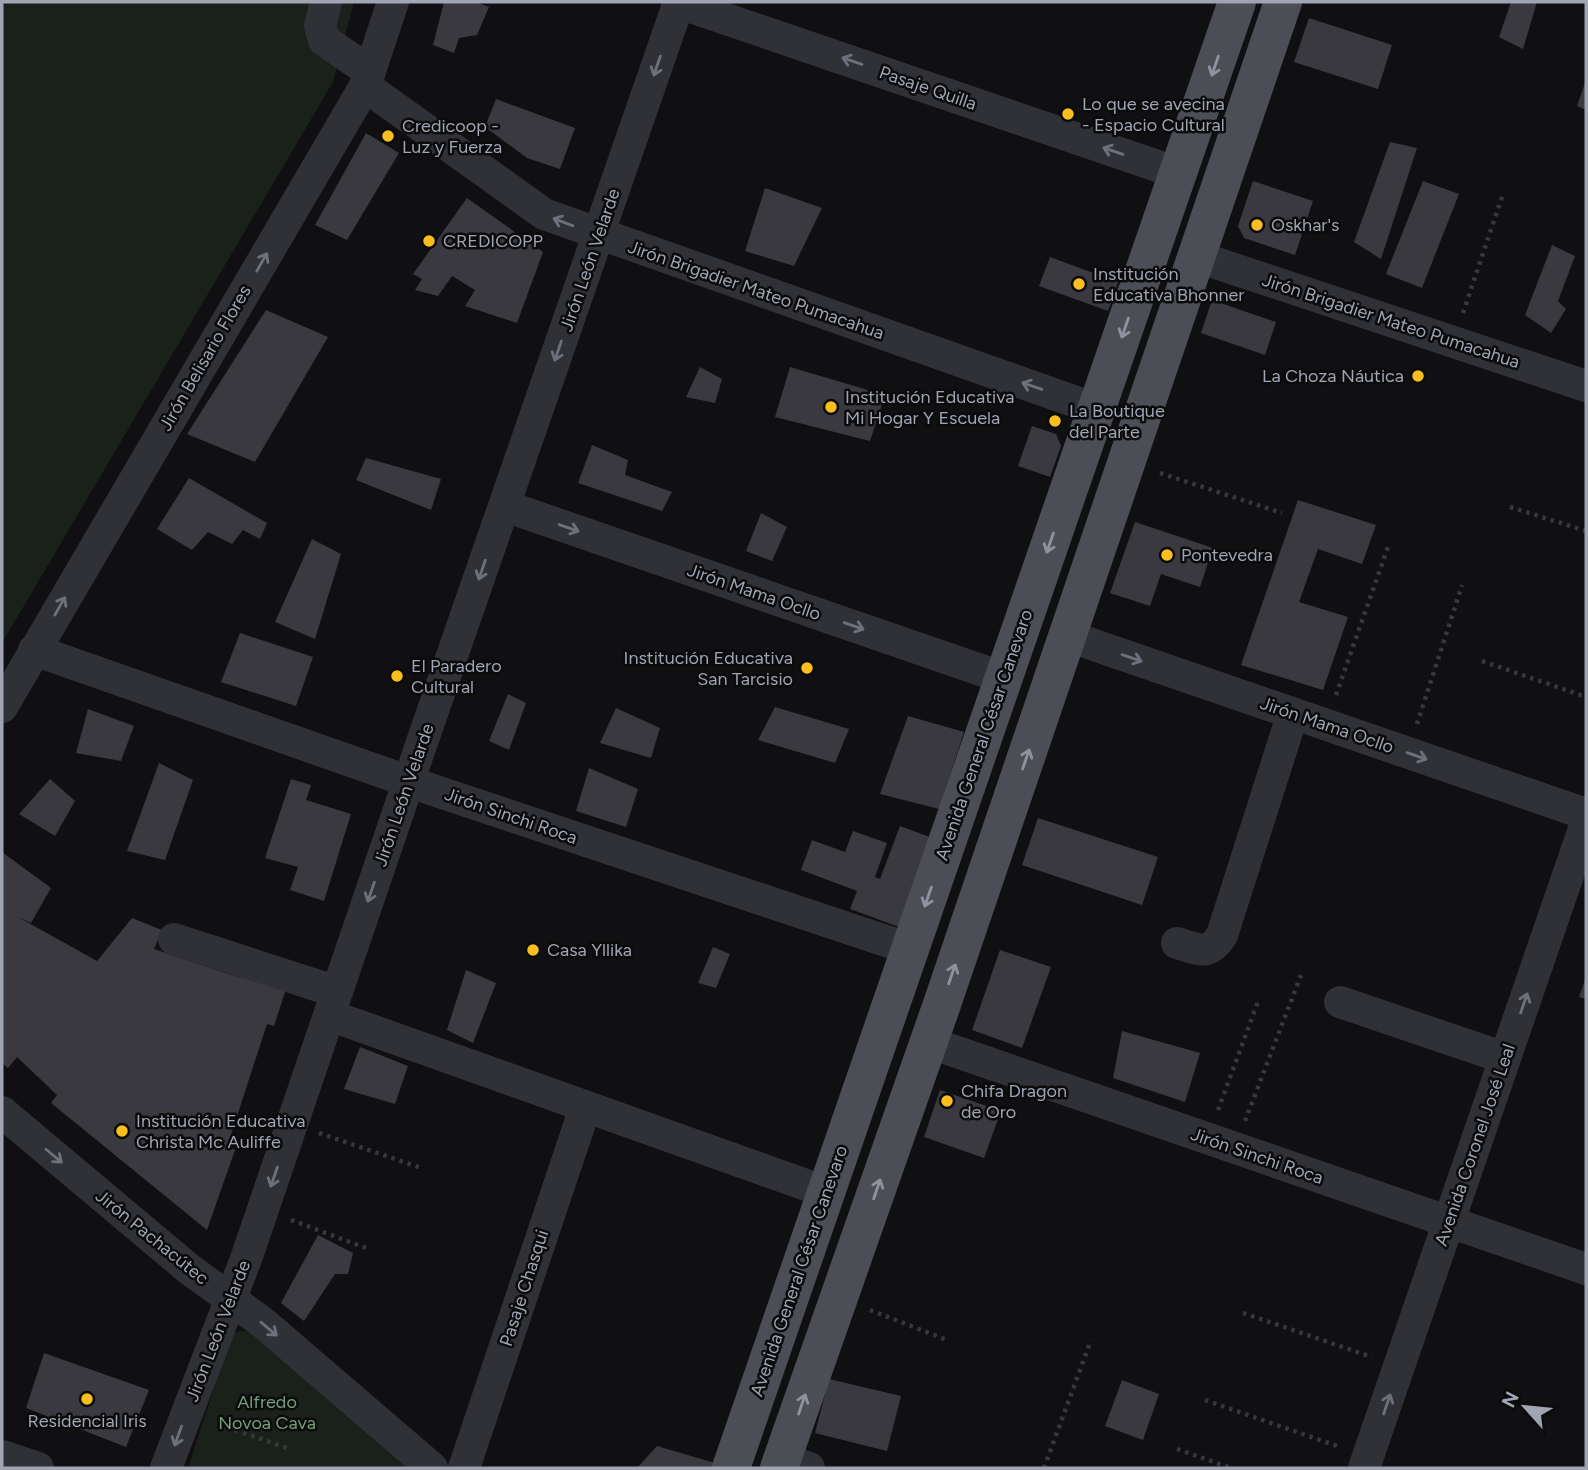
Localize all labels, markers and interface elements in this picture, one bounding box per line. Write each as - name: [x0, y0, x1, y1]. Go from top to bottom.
- one-way arrow: [841, 54, 863, 67]
- one-way arrow: [650, 55, 662, 77]
- one-way arrow: [1208, 55, 1220, 77]
- street label: Pasaje Quilla: [876, 61, 980, 115]
- place label: Lo que se avecina - Espacio Cultural: [1082, 93, 1225, 136]
- marker: Lo que se avecina - Espacio Cultural: [1060, 106, 1076, 122]
- place label: Credicoop - Luz y Fuerza: [402, 115, 502, 158]
- marker: Credicoop - Luz y Fuerza: [380, 128, 396, 144]
- one-way arrow: [1103, 144, 1125, 156]
- street label: Jirón León Velarde: [555, 185, 625, 334]
- one-way arrow: [553, 214, 575, 227]
- place label: Oskhar's: [1271, 214, 1339, 236]
- marker: Oskhar's: [1249, 217, 1265, 233]
- place label: CREDICOPP: [443, 230, 543, 252]
- marker: CREDICOPP: [421, 233, 437, 249]
- street label: Jirón Brigadier Mateo Pumacahua: [625, 236, 887, 344]
- one-way arrow: [255, 252, 269, 272]
- place label: Institución Educativa Bhonner: [1093, 263, 1244, 306]
- street label: Jirón Brigadier Mateo Pumacahua: [1259, 269, 1523, 373]
- marker: Institución Educativa Bhonner: [1071, 276, 1087, 292]
- street label: Jirón Belisario Flores: [154, 281, 256, 435]
- one-way arrow: [1118, 316, 1130, 338]
- one-way arrow: [551, 339, 563, 361]
- place label: La Choza Náutica: [1262, 365, 1404, 387]
- marker: La Choza Náutica: [1410, 368, 1426, 384]
- one-way arrow: [1021, 379, 1043, 392]
- place label: Institución Educativa Mi Hogar Y Escuela: [845, 386, 1014, 429]
- marker: Institución Educativa Mi Hogar Y Escuela: [823, 399, 839, 415]
- place label: La Boutique del Parte: [1069, 400, 1165, 443]
- marker: La Boutique del Parte: [1047, 413, 1063, 429]
- one-way arrow: [558, 522, 580, 535]
- one-way arrow: [1043, 531, 1055, 553]
- place label: Pontevedra: [1181, 544, 1273, 566]
- marker: Pontevedra: [1159, 547, 1175, 563]
- one-way arrow: [475, 559, 488, 581]
- street label: Jirón Mama Ocllo: [684, 559, 824, 625]
- one-way arrow: [53, 596, 67, 616]
- street label: Avenida General César Canevaro: [931, 607, 1037, 863]
- one-way arrow: [842, 621, 864, 633]
- place label: Institución Educativa San Tarcisio: [624, 647, 793, 690]
- one-way arrow: [1121, 653, 1143, 666]
- place label: El Paradero Cultural: [411, 655, 502, 698]
- marker: Institución Educativa San Tarcisio: [799, 660, 815, 676]
- marker: El Paradero Cultural: [389, 668, 405, 684]
- street label: Jirón Mama Ocllo: [1257, 692, 1397, 758]
- street label: Jirón León Velarde: [369, 720, 439, 869]
- one-way arrow: [1021, 749, 1033, 771]
- one-way arrow: [1406, 750, 1428, 763]
- street label: Jirón Sinchi Roca: [442, 783, 580, 849]
- one-way arrow: [364, 881, 377, 903]
- one-way arrow: [921, 885, 933, 907]
- place label: Casa Yllika: [547, 939, 632, 961]
- marker: Casa Yllika: [525, 942, 541, 958]
- one-way arrow: [947, 964, 959, 986]
- one-way arrow: [1519, 993, 1531, 1015]
- street label: Avenida Coronel José Leal: [1430, 1041, 1520, 1249]
- place label: Chifa Dragon de Oro: [961, 1080, 1067, 1123]
- marker: Chifa Dragon de Oro: [939, 1093, 955, 1109]
- place label: Institución Educativa Christa Mc Auliffe: [136, 1110, 305, 1153]
- marker: Institución Educativa Christa Mc Auliffe: [114, 1123, 130, 1139]
- street label: Jirón Sinchi Roca: [1188, 1123, 1326, 1189]
- street label: Avenida General César Canevaro: [746, 1143, 852, 1399]
- one-way arrow: [45, 1148, 63, 1164]
- one-way arrow: [267, 1166, 280, 1188]
- one-way arrow: [872, 1179, 884, 1201]
- street label: Jirón Pachacútec: [91, 1185, 213, 1289]
- street label: Pasaje Chasqui: [495, 1227, 553, 1349]
- street label: Jirón León Velarde: [181, 1257, 255, 1405]
- one-way arrow: [260, 1321, 278, 1337]
- north arrow: [1490, 1372, 1560, 1442]
- text: N: [1497, 1388, 1524, 1411]
- marker: Residencial Iris: [79, 1391, 95, 1407]
- park label: Alfredo Novoa Cava: [218, 1391, 316, 1434]
- one-way arrow: [797, 1393, 809, 1415]
- one-way arrow: [1382, 1393, 1394, 1415]
- place label: Residencial Iris: [27, 1410, 147, 1432]
- one-way arrow: [170, 1425, 183, 1447]

